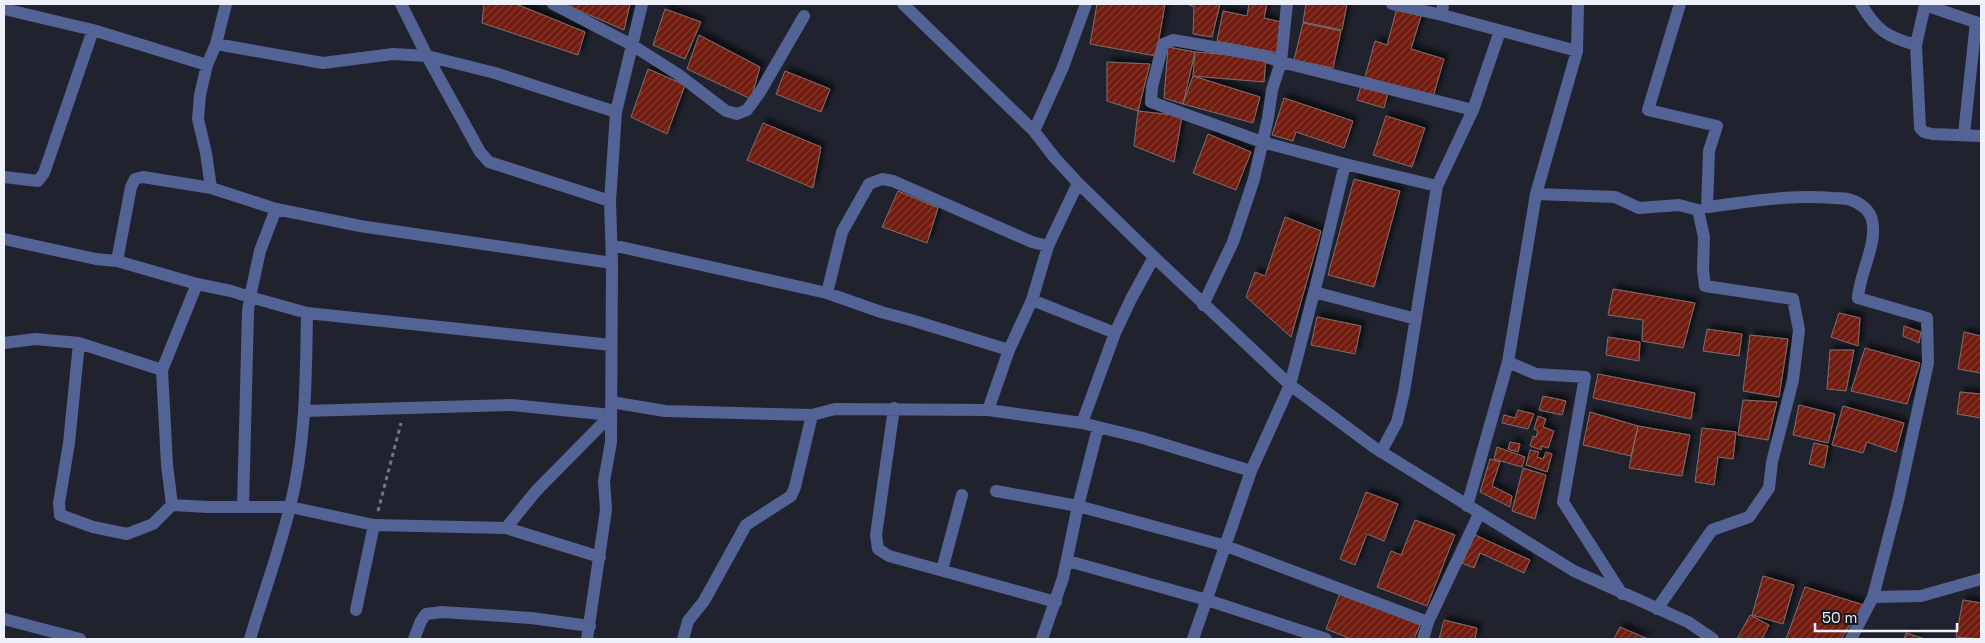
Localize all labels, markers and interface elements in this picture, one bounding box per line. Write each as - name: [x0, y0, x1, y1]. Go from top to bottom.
- scale bar: [1815, 600, 1958, 632]
- text: 50 m: [1822, 608, 1857, 627]

